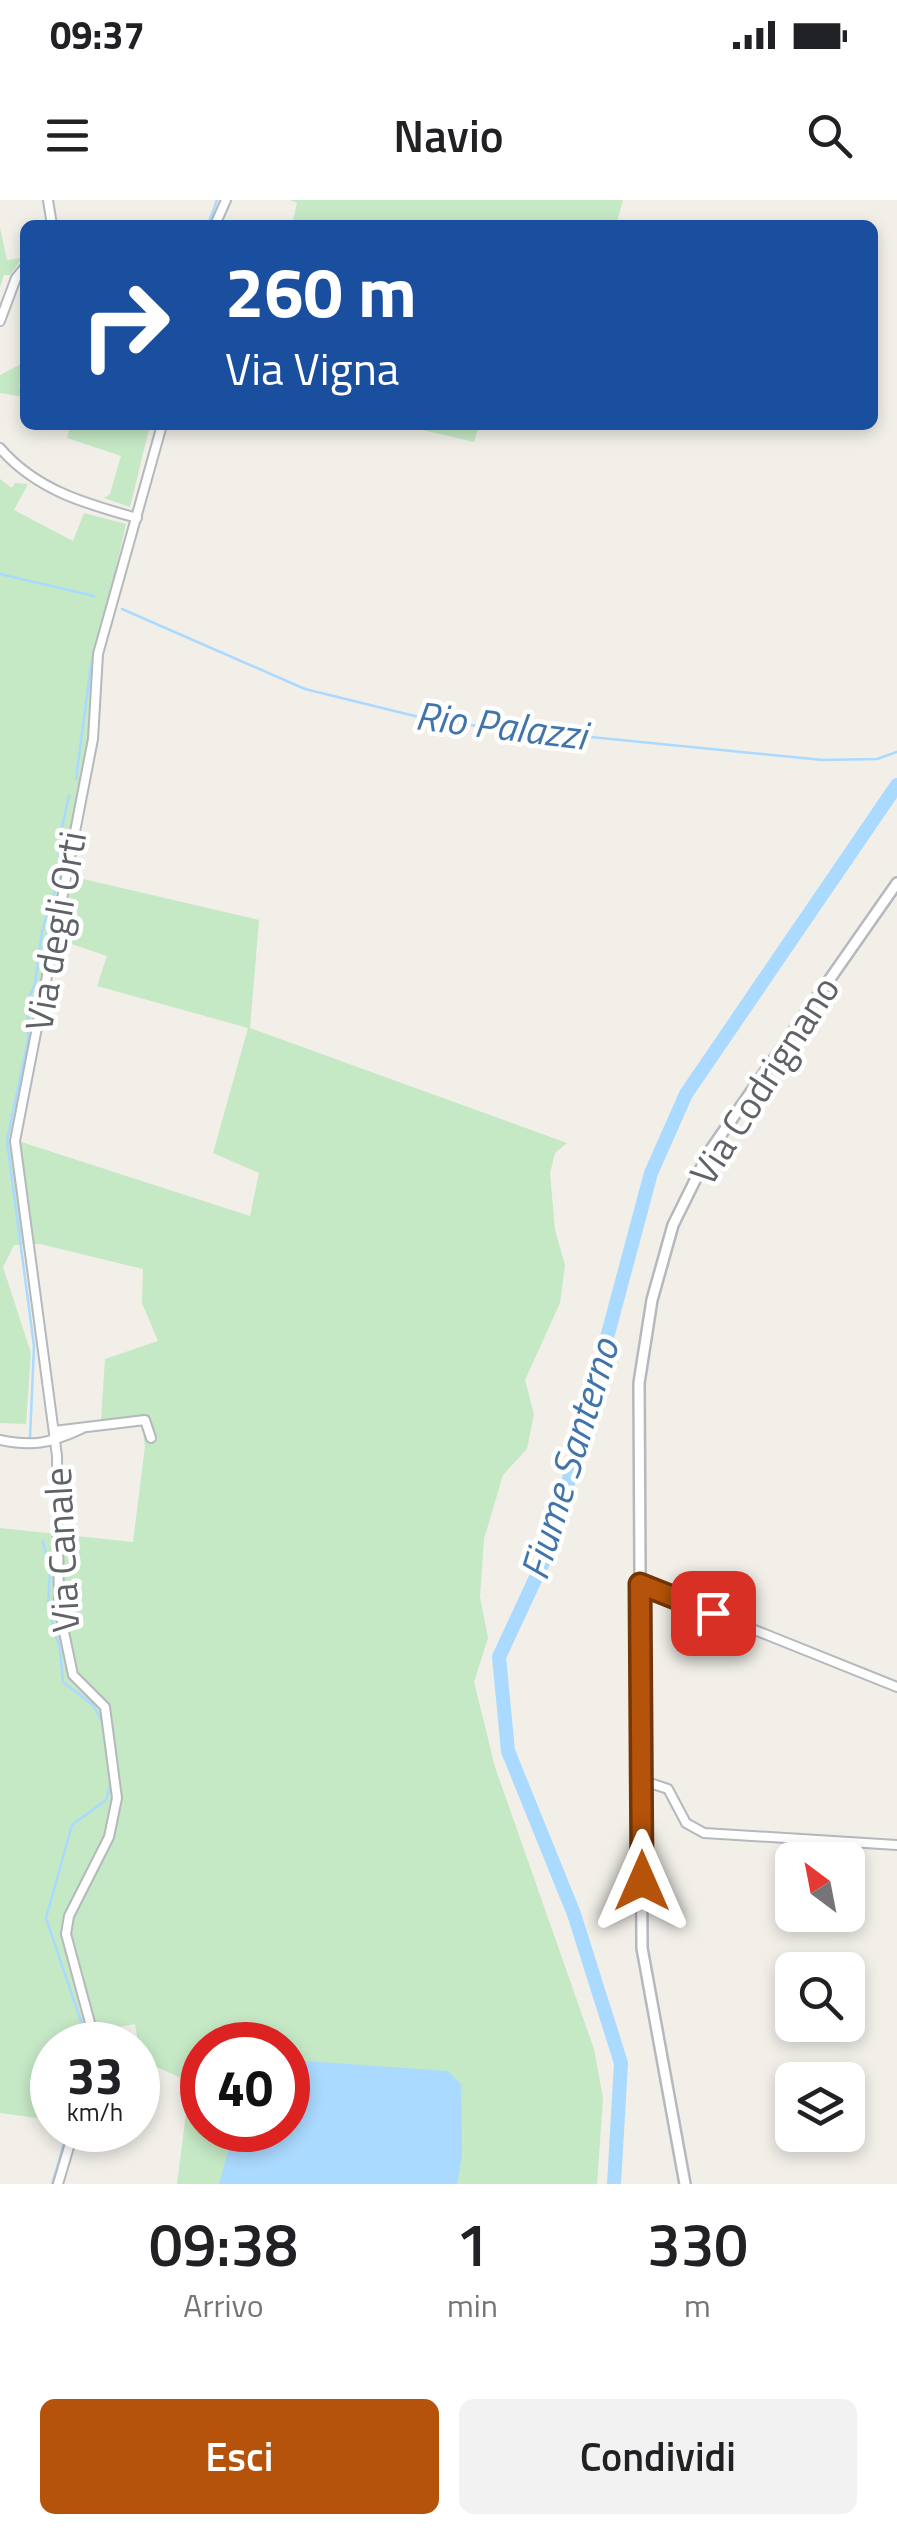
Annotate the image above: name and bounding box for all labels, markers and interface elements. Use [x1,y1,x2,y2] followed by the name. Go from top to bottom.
[50,6,145,64] text: 09:37
[393,101,504,169] text: Navio
[40,108,95,163] icon: menu
[802,108,857,163] icon: search
[225,238,417,344] text: 260 m
[60,260,190,390] icon: right
[225,334,399,402] text: Via Vigna
[412,684,595,766] water label: Rio Palazzi
[9,826,101,1036] street label: Via degli Orti
[675,964,853,1196] street label: Via Codrignano
[503,1330,635,1587] water label: Fiume Santerno
[28,1466,94,1634] street label: Via Canale
[671,1571,756,1656] pin
[686,1586,741,1641] icon: arrive
[590,1829,694,1933] position arrow
[775,1842,865,1932] north arrow
[775,1842,865,2152] map controls
[775,1952,865,2042] button: search
[180,2022,310,2152] speed limit sign: 40
[67,2037,123,2113] text: 33
[775,2062,865,2152] button: layers
[67,2093,123,2131] text: km/h
[149,2198,298,2289] text: 09:38
[456,2198,489,2289] text: 1
[647,2198,748,2289] text: 330
[183,2281,264,2329] text: Arrivo
[447,2281,498,2329] text: min
[684,2281,711,2329] text: m
[40,2399,439,2514] button: Esci
[459,2399,857,2514] button: Condividi

